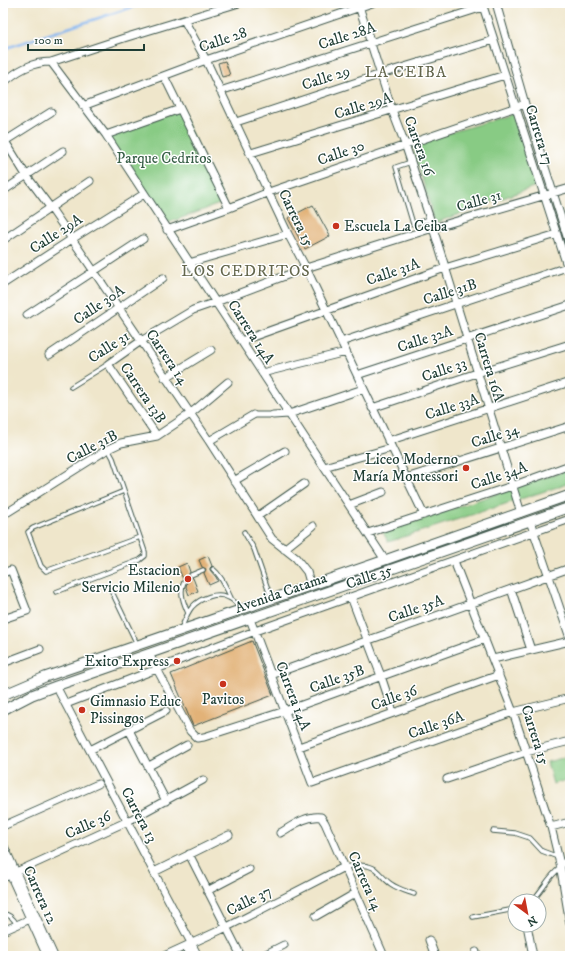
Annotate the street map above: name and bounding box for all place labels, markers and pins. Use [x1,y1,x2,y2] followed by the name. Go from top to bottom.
[344,217,448,236] place label: Escuela La Ceiba
[331,221,341,231] marker: Escuela La Ceiba
[353,450,458,486] place label: Liceo Moderno María Montessori
[461,463,471,473] marker: Liceo Moderno María Montessori
[82,561,180,597] place label: Estacion Servicio Milenio
[183,574,193,584] marker: Estacion Servicio Milenio
[85,652,169,671] place label: Exito Express
[172,656,182,666] marker: Exito Express
[218,679,228,689] marker: Pavitos
[202,690,244,709] place label: Pavitos
[90,692,182,728] place label: Gimnasio Educ Pissingos
[77,705,87,715] marker: Gimnasio Educ Pissingos

